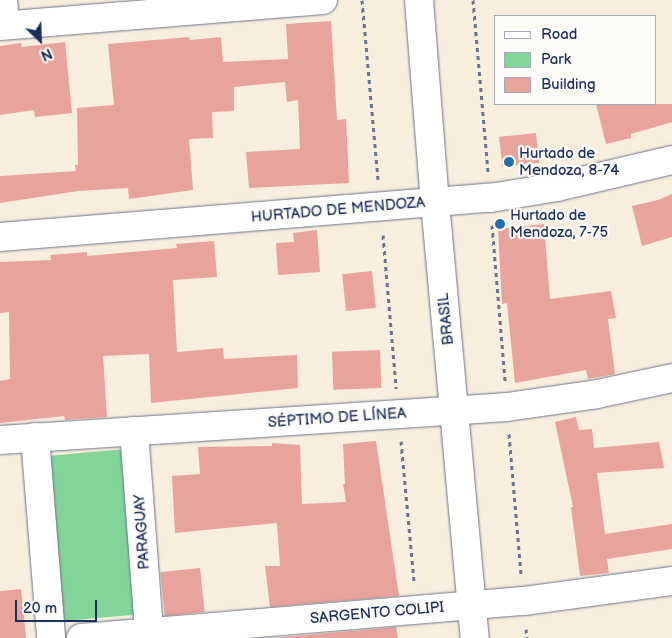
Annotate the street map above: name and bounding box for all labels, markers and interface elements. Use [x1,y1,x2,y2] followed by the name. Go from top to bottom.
[15,15,65,65] north arrow
[494,15,657,105] legend
[541,25,577,44] text: Road
[38,44,55,64] text: N
[541,50,571,69] text: Park
[541,75,596,94] text: Building
[519,144,619,179] place label: Hurtado de Mendoza, 8-74
[503,156,515,168] marker: Hurtado de Mendoza, 8-74
[250,193,426,227] street label: HURTADO DE MENDOZA
[510,206,608,241] place label: Hurtado de Mendoza, 7-75
[494,218,506,230] marker: Hurtado de Mendoza, 7-75
[434,292,458,346] street label: BRASIL
[267,404,407,432] street label: SÉPTIMO DE LÍNEA
[130,494,154,570] street label: PARAGUAY
[18,590,100,622] scale bar
[309,598,445,628] street label: SARGENTO COLIPI
[23,599,57,618] text: 20 m

